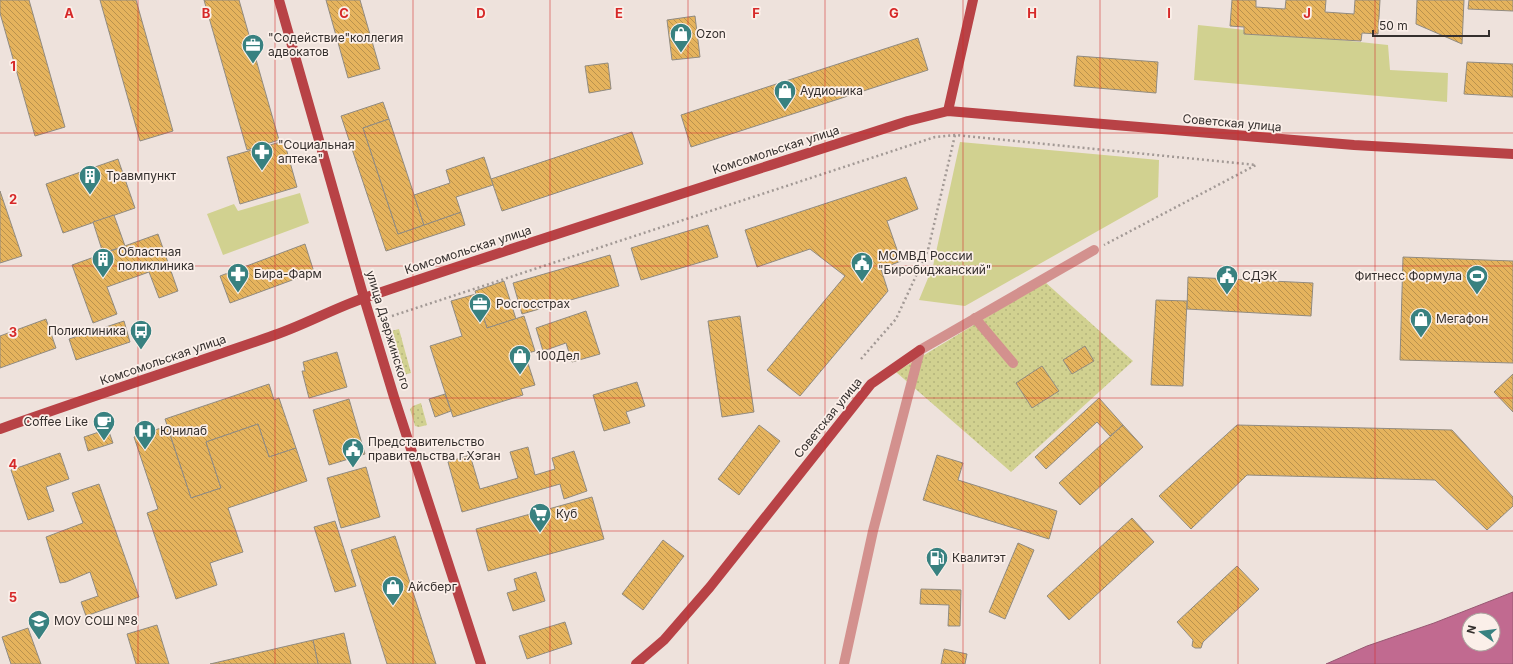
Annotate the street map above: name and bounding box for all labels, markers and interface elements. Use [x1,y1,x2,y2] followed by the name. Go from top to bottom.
[64,5,74,21] text: A
[202,5,211,21] text: B
[339,5,349,21] text: C
[476,5,486,21] text: D
[615,5,623,21] text: E
[752,5,760,21] text: F
[889,5,899,21] text: G
[1027,5,1037,21] text: H
[1167,5,1171,21] text: I
[1303,5,1311,21] text: J
[1373,12,1489,38] scale bar
[1379,18,1408,33] text: 50 m
[668,21,694,54] shop icon: Ozon
[696,26,726,41] place label: Ozon
[268,30,404,59] place label: "Содействие"коллегия адвокатов
[240,32,266,65] office icon: "Содействие"коллегия адвокатов
[10,58,16,74] text: 1
[772,78,798,111] shop icon: Аудионика
[800,83,863,98] place label: Аудионика
[1182,111,1282,134] street label: Советская улица
[711,122,841,177] street label: Комсомольская улица
[278,137,355,166] place label: "Социальная аптека"
[249,139,275,172] pharmacy icon: "Социальная аптека"
[77,163,103,196] building icon: Травмпункт
[106,168,177,183] place label: Травмпункт
[9,191,17,207] text: 2
[403,222,533,277] street label: Комсомольская улица
[118,244,194,273] place label: Областная поликлиника
[90,246,116,279] building icon: Областная поликлиника
[878,248,991,277] place label: МОМВД России "Биробиджанский"
[849,250,875,283] public building icon: МОМВД России "Биробиджанский"
[225,261,251,294] pharmacy icon: Бира-Фарм
[1214,263,1240,296] public building icon: СДЭК
[1464,263,1490,296] sports icon: Фитнесс Формула
[254,266,322,281] place label: Бира-Фарм
[363,268,414,391] street label: улица Дзержинского
[1242,268,1277,283] place label: СДЭК
[1354,268,1462,283] place label: Фитнесс Формула
[467,291,493,324] office icon: Росгосстрах
[496,296,571,311] place label: Росгосстрах
[1408,306,1434,339] shop icon: Мегафон
[1436,311,1488,326] place label: Мегафон
[128,318,154,351] bus stop icon: Поликлиника
[48,323,126,338] place label: Поликлиника
[9,324,17,340] text: 3
[98,331,228,388] street label: Комсомольская улица
[507,343,533,376] shop icon: 100Дел
[536,348,580,363] place label: 100Дел
[791,374,865,461] street label: Советская улица
[91,409,117,442] cafe icon: Coffee Like
[24,414,88,429] place label: Coffee Like
[132,418,158,451] hospital icon: Юнилаб
[160,423,207,438] place label: Юнилаб
[368,434,501,463] place label: Представительство правительства г.Хэган
[340,436,366,469] public building icon: Представительство правительства г.Хэган
[9,456,18,472] text: 4
[527,501,553,534] supermarket icon: Куб
[556,506,577,521] place label: Куб
[924,545,950,578] fuel station icon: Квалитэт
[952,550,1006,565] place label: Квалитэт
[380,574,406,607] shop icon: Айсберг
[408,579,457,594] place label: Айсберг
[9,589,17,605] text: 5
[26,608,52,641] school or university icon: МОУ СОШ №8
[1461,612,1501,652] north arrow
[54,613,138,628] place label: МОУ СОШ №8
[1463,624,1479,635] text: N

